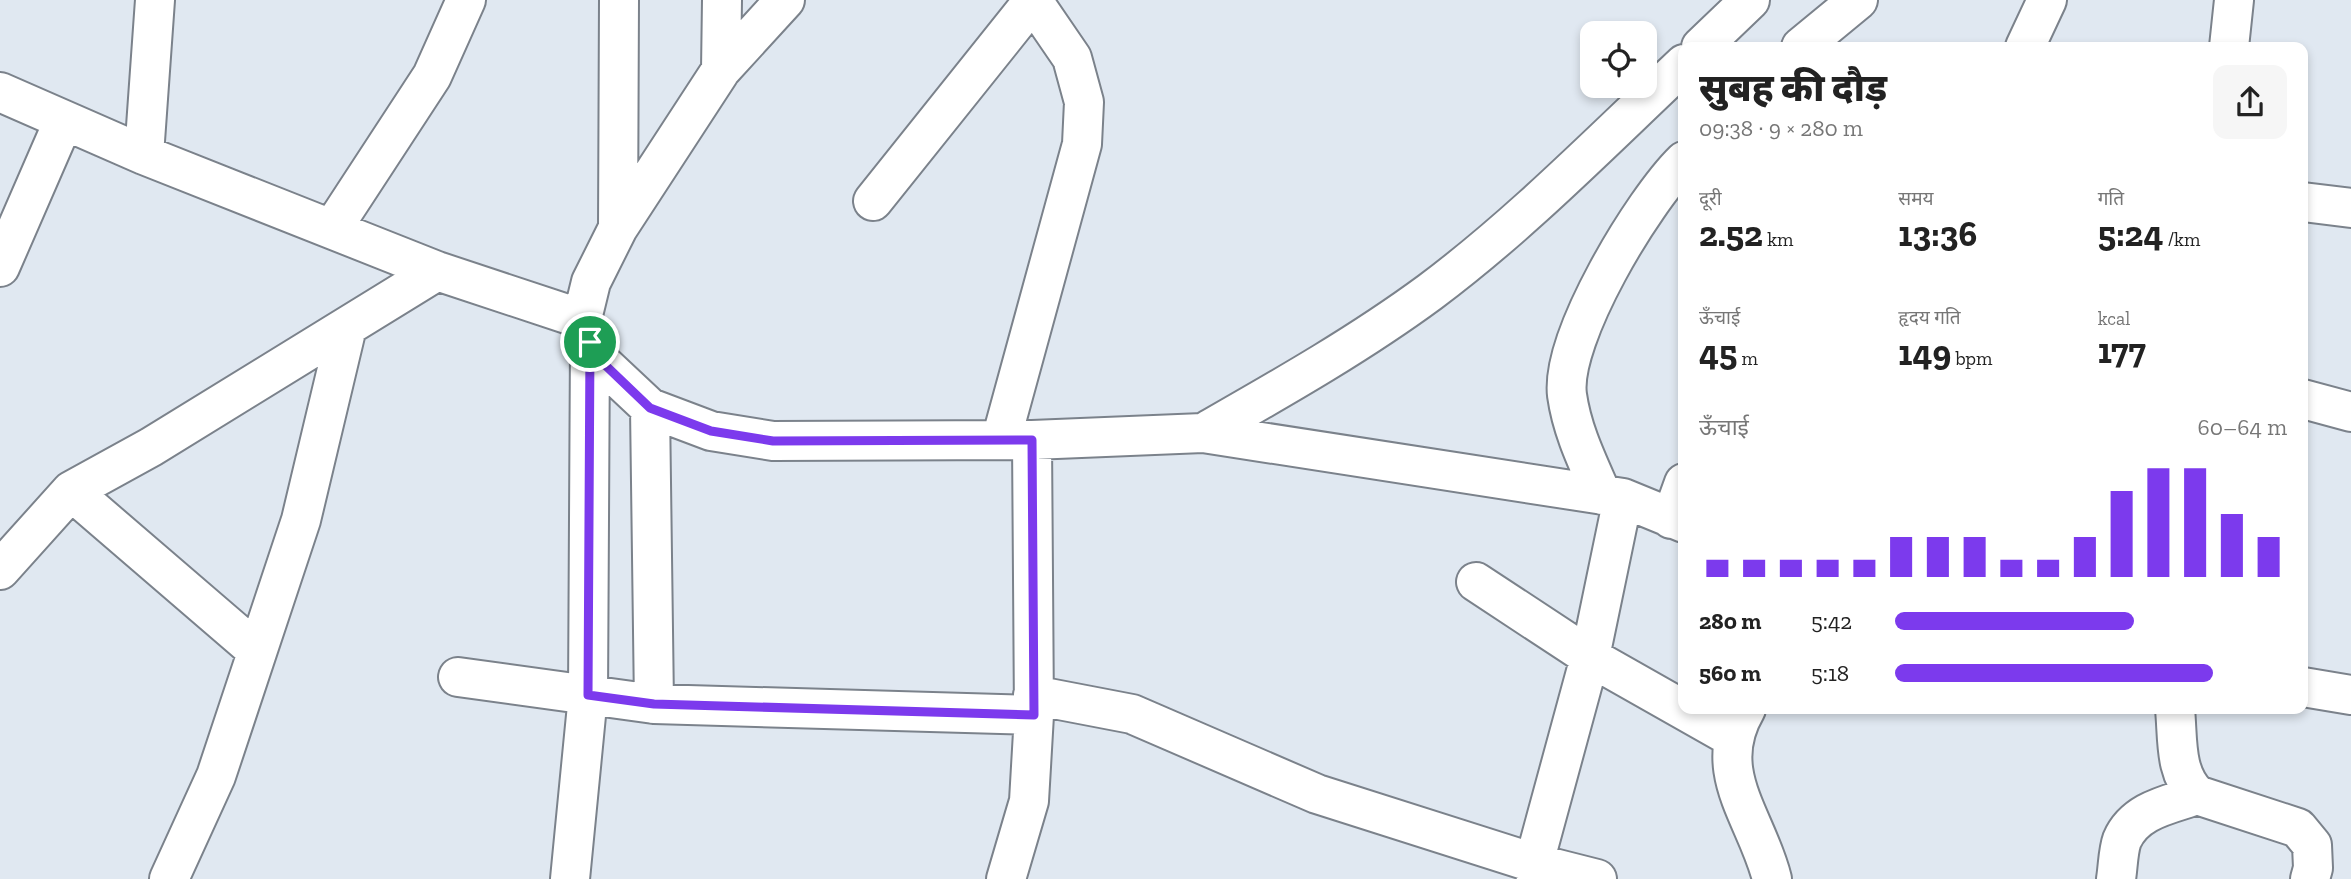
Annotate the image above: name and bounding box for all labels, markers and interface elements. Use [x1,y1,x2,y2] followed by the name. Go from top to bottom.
[1580,21,1657,98] map controls
[1580,21,1657,98] button: locate
[1699,65,1887,111] text: सुबह की दौड़
[2213,65,2287,139] button: share
[1699,114,1863,142] text: 09:38 · 9 × 280 m
[1699,187,1722,210] text: दूरी
[1898,187,1934,210] text: समय
[2098,187,2124,210] text: गति
[1699,213,1763,255] text: 2.52
[1898,213,1977,255] text: 13:36
[2098,213,2163,255] text: 5:24
[1763,228,1793,251] text: km
[2163,228,2200,251] text: /km
[1699,306,1740,329] text: ऊँचाई
[1898,306,1961,329] text: हृदय गति
[2098,307,2130,330] text: kcal
[560,312,620,372] pin
[571,323,609,361] icon: arrive
[2098,330,2146,372] text: 177
[1699,332,1737,374] text: 45
[1898,332,1951,374] text: 149
[1737,347,1758,370] text: m
[1951,347,1992,370] text: bpm
[1699,413,1749,441] text: ऊँचाई
[2198,413,2287,441] text: 60–64 m
[1699,607,1761,635] text: 280 m
[1811,607,1852,635] text: 5:42
[1699,659,1761,687] text: 560 m
[1811,659,1849,687] text: 5:18

